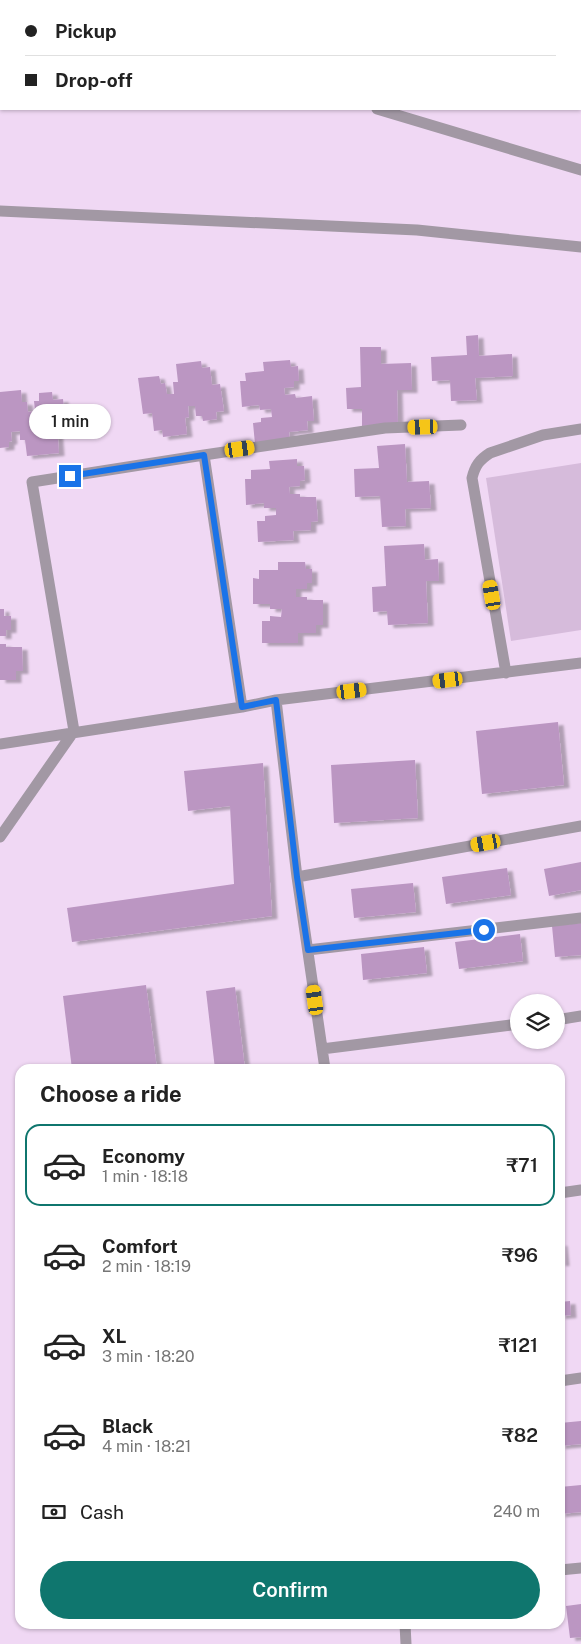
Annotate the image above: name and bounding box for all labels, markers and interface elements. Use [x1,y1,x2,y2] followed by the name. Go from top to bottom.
[55,20,117,42] text: Pickup
[55,69,132,91] text: Drop-off
[29,404,111,438] callout: 1 min
[51,412,89,431] text: 1 min
[407,419,438,435] car
[224,439,255,459] car
[59,465,81,487] route end
[482,579,501,611] car
[432,671,463,689] car
[336,682,367,700] car
[469,833,502,853] car
[473,919,495,941] route start
[305,984,324,1016] car
[510,994,565,1049] map controls
[510,994,565,1049] button: layers
[40,1081,182,1107] text: Choose a ride
[42,1143,87,1188] icon: car
[102,1145,185,1167] text: Economy
[506,1154,538,1176] text: ₹71
[102,1167,188,1186] text: 1 min · 18:18
[42,1233,87,1278] icon: car
[102,1235,178,1257] text: Comfort
[502,1244,538,1266] text: ₹96
[102,1257,191,1276] text: 2 min · 18:19
[42,1323,87,1368] icon: car
[102,1325,127,1347] text: XL
[499,1334,538,1356] text: ₹121
[102,1347,195,1366] text: 3 min · 18:20
[42,1413,87,1458] icon: car
[102,1415,153,1437] text: Black
[502,1424,538,1446] text: ₹82
[102,1437,191,1456] text: 4 min · 18:21
[40,1498,68,1526] icon: cash
[80,1501,124,1523] text: Cash
[493,1502,540,1521] text: 240 m
[40,1561,540,1619] button: Confirm

